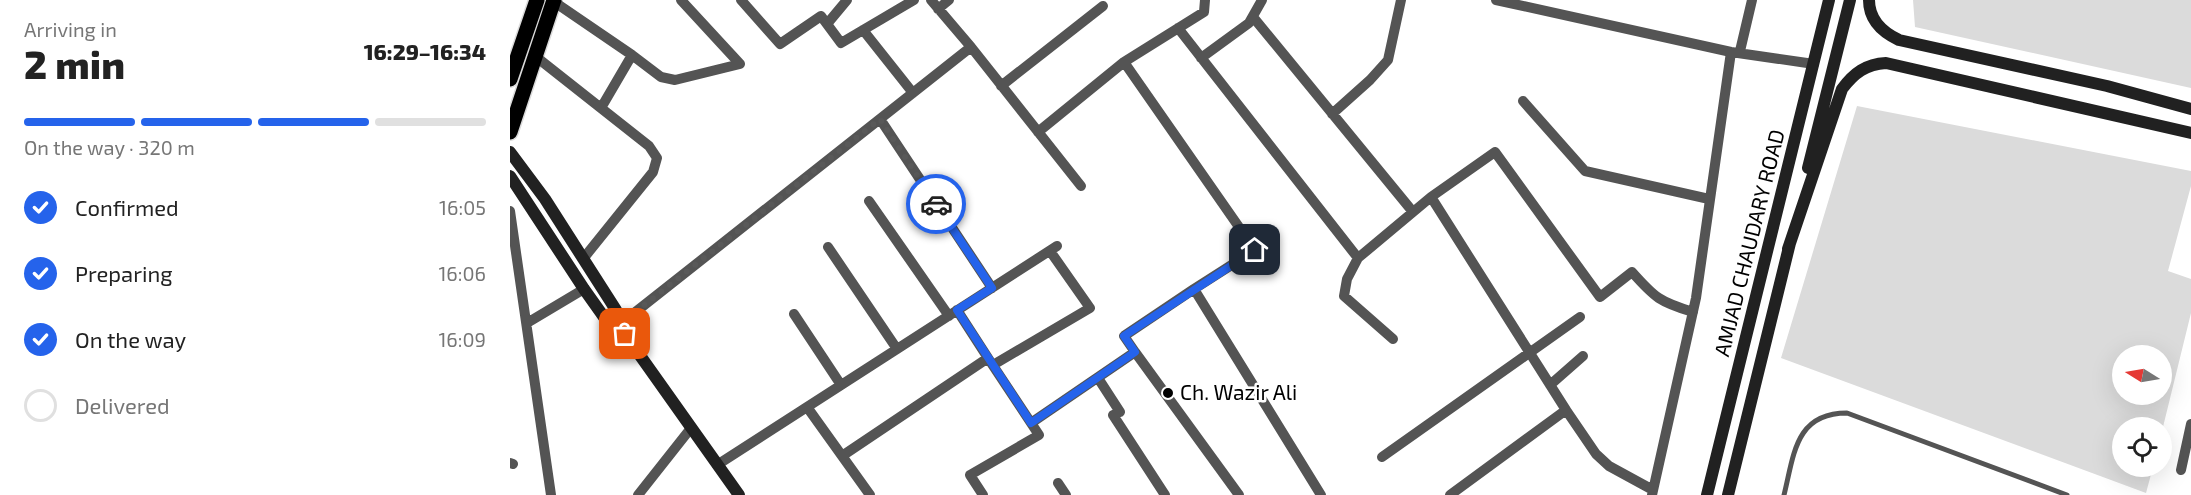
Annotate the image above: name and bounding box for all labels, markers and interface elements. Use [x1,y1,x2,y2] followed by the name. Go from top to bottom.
[24,17,117,41] text: Arriving in
[364,38,486,64] text: 16:29–16:34
[24,40,125,87] text: 2 min
[1708,127,1789,359] street label: AMJAD CHAUDARY ROAD
[24,135,195,159] text: On the way · 320 m
[906,174,966,234] courier
[920,188,953,221] icon: car
[24,191,57,224] icon: check
[75,194,179,220] text: Confirmed
[439,195,486,219] text: 16:05
[1229,224,1280,275] pin
[1238,233,1271,266] icon: home
[24,257,57,290] icon: check
[75,260,173,286] text: Preparing
[438,261,486,285] text: 16:06
[599,308,650,359] pin
[608,317,641,350] icon: bag
[24,323,57,356] icon: check
[75,326,186,352] text: On the way
[438,327,486,351] text: 16:09
[2112,345,2172,405] north arrow
[2112,345,2172,477] map controls
[1180,379,1297,404] place label: Ch. Wazir Ali
[1161,386,1175,400] marker: Ch. Wazir Ali
[75,392,170,418] text: Delivered
[2112,417,2172,477] button: locate

